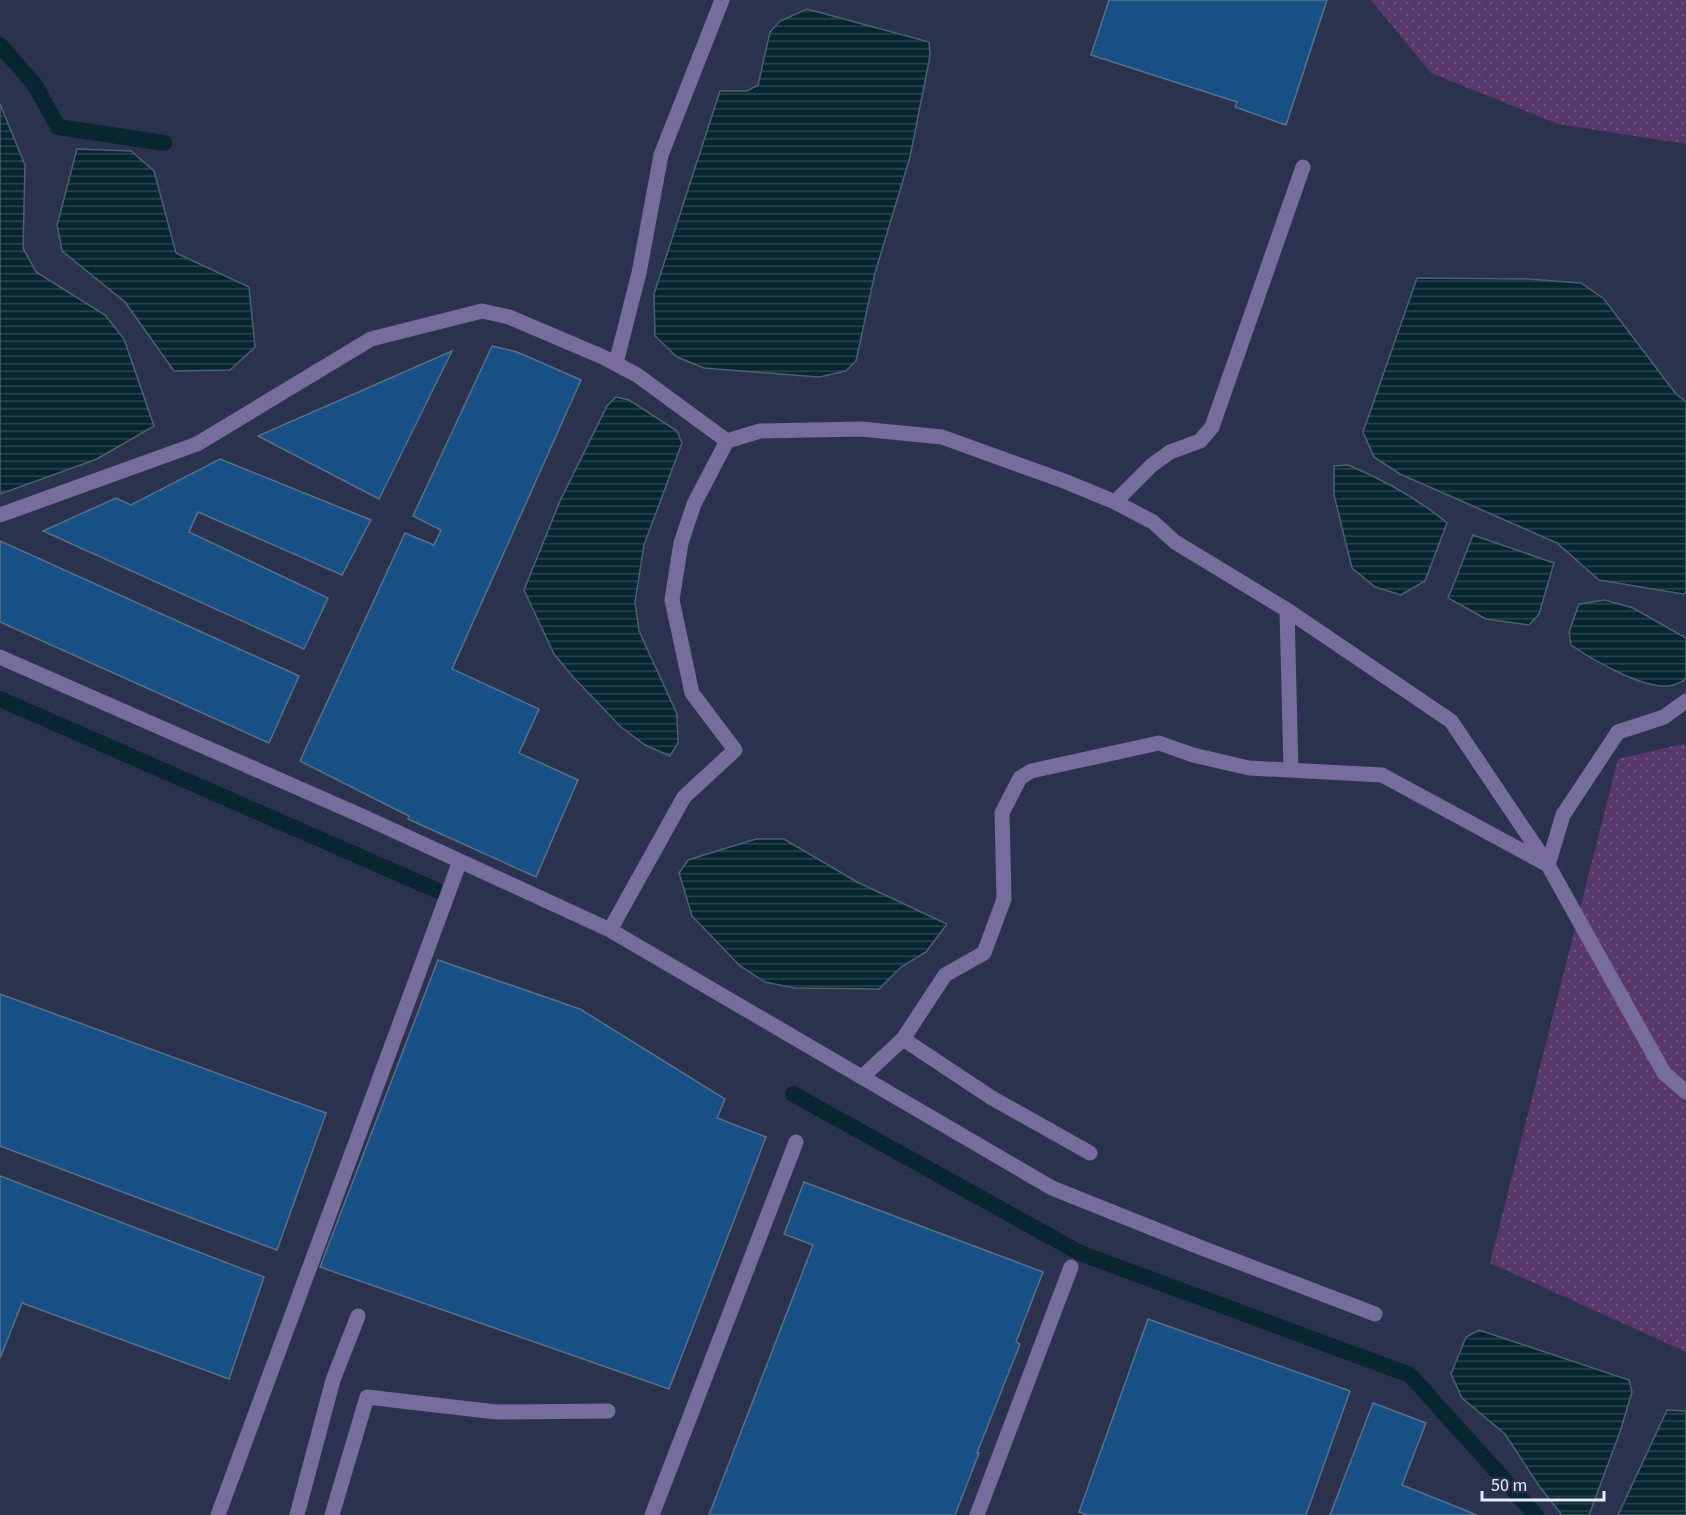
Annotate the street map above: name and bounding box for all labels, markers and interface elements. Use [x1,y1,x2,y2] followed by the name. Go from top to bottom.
[1482,1464,1604,1502] scale bar
[1491,1473,1527,1498] text: 50 m

